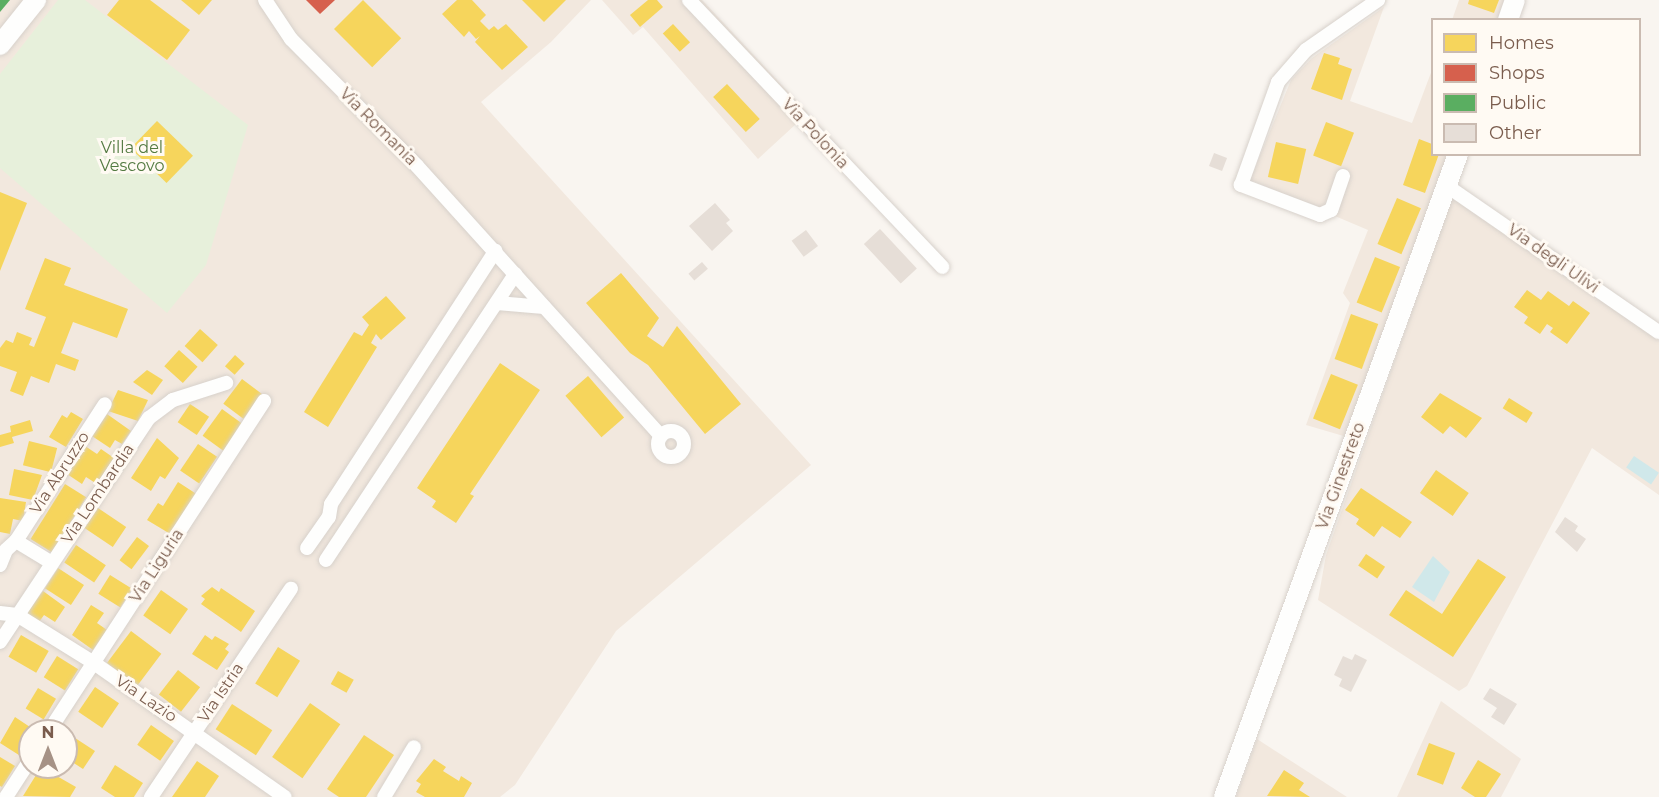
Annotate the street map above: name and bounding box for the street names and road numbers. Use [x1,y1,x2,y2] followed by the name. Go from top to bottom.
[335,84,421,170] street label: Via Romania
[778,95,852,173] street label: Via Polonia
[1504,220,1602,298] street label: Via degli Ulivi
[1313,420,1369,532] street label: Via Ginestreto
[26,428,94,518] street label: Via Abruzzo
[58,440,138,548] street label: Via Lombardia
[126,525,188,607] street label: Via Liguria
[194,659,248,727] street label: Via Istria
[112,671,180,727] street label: Via Lazio

